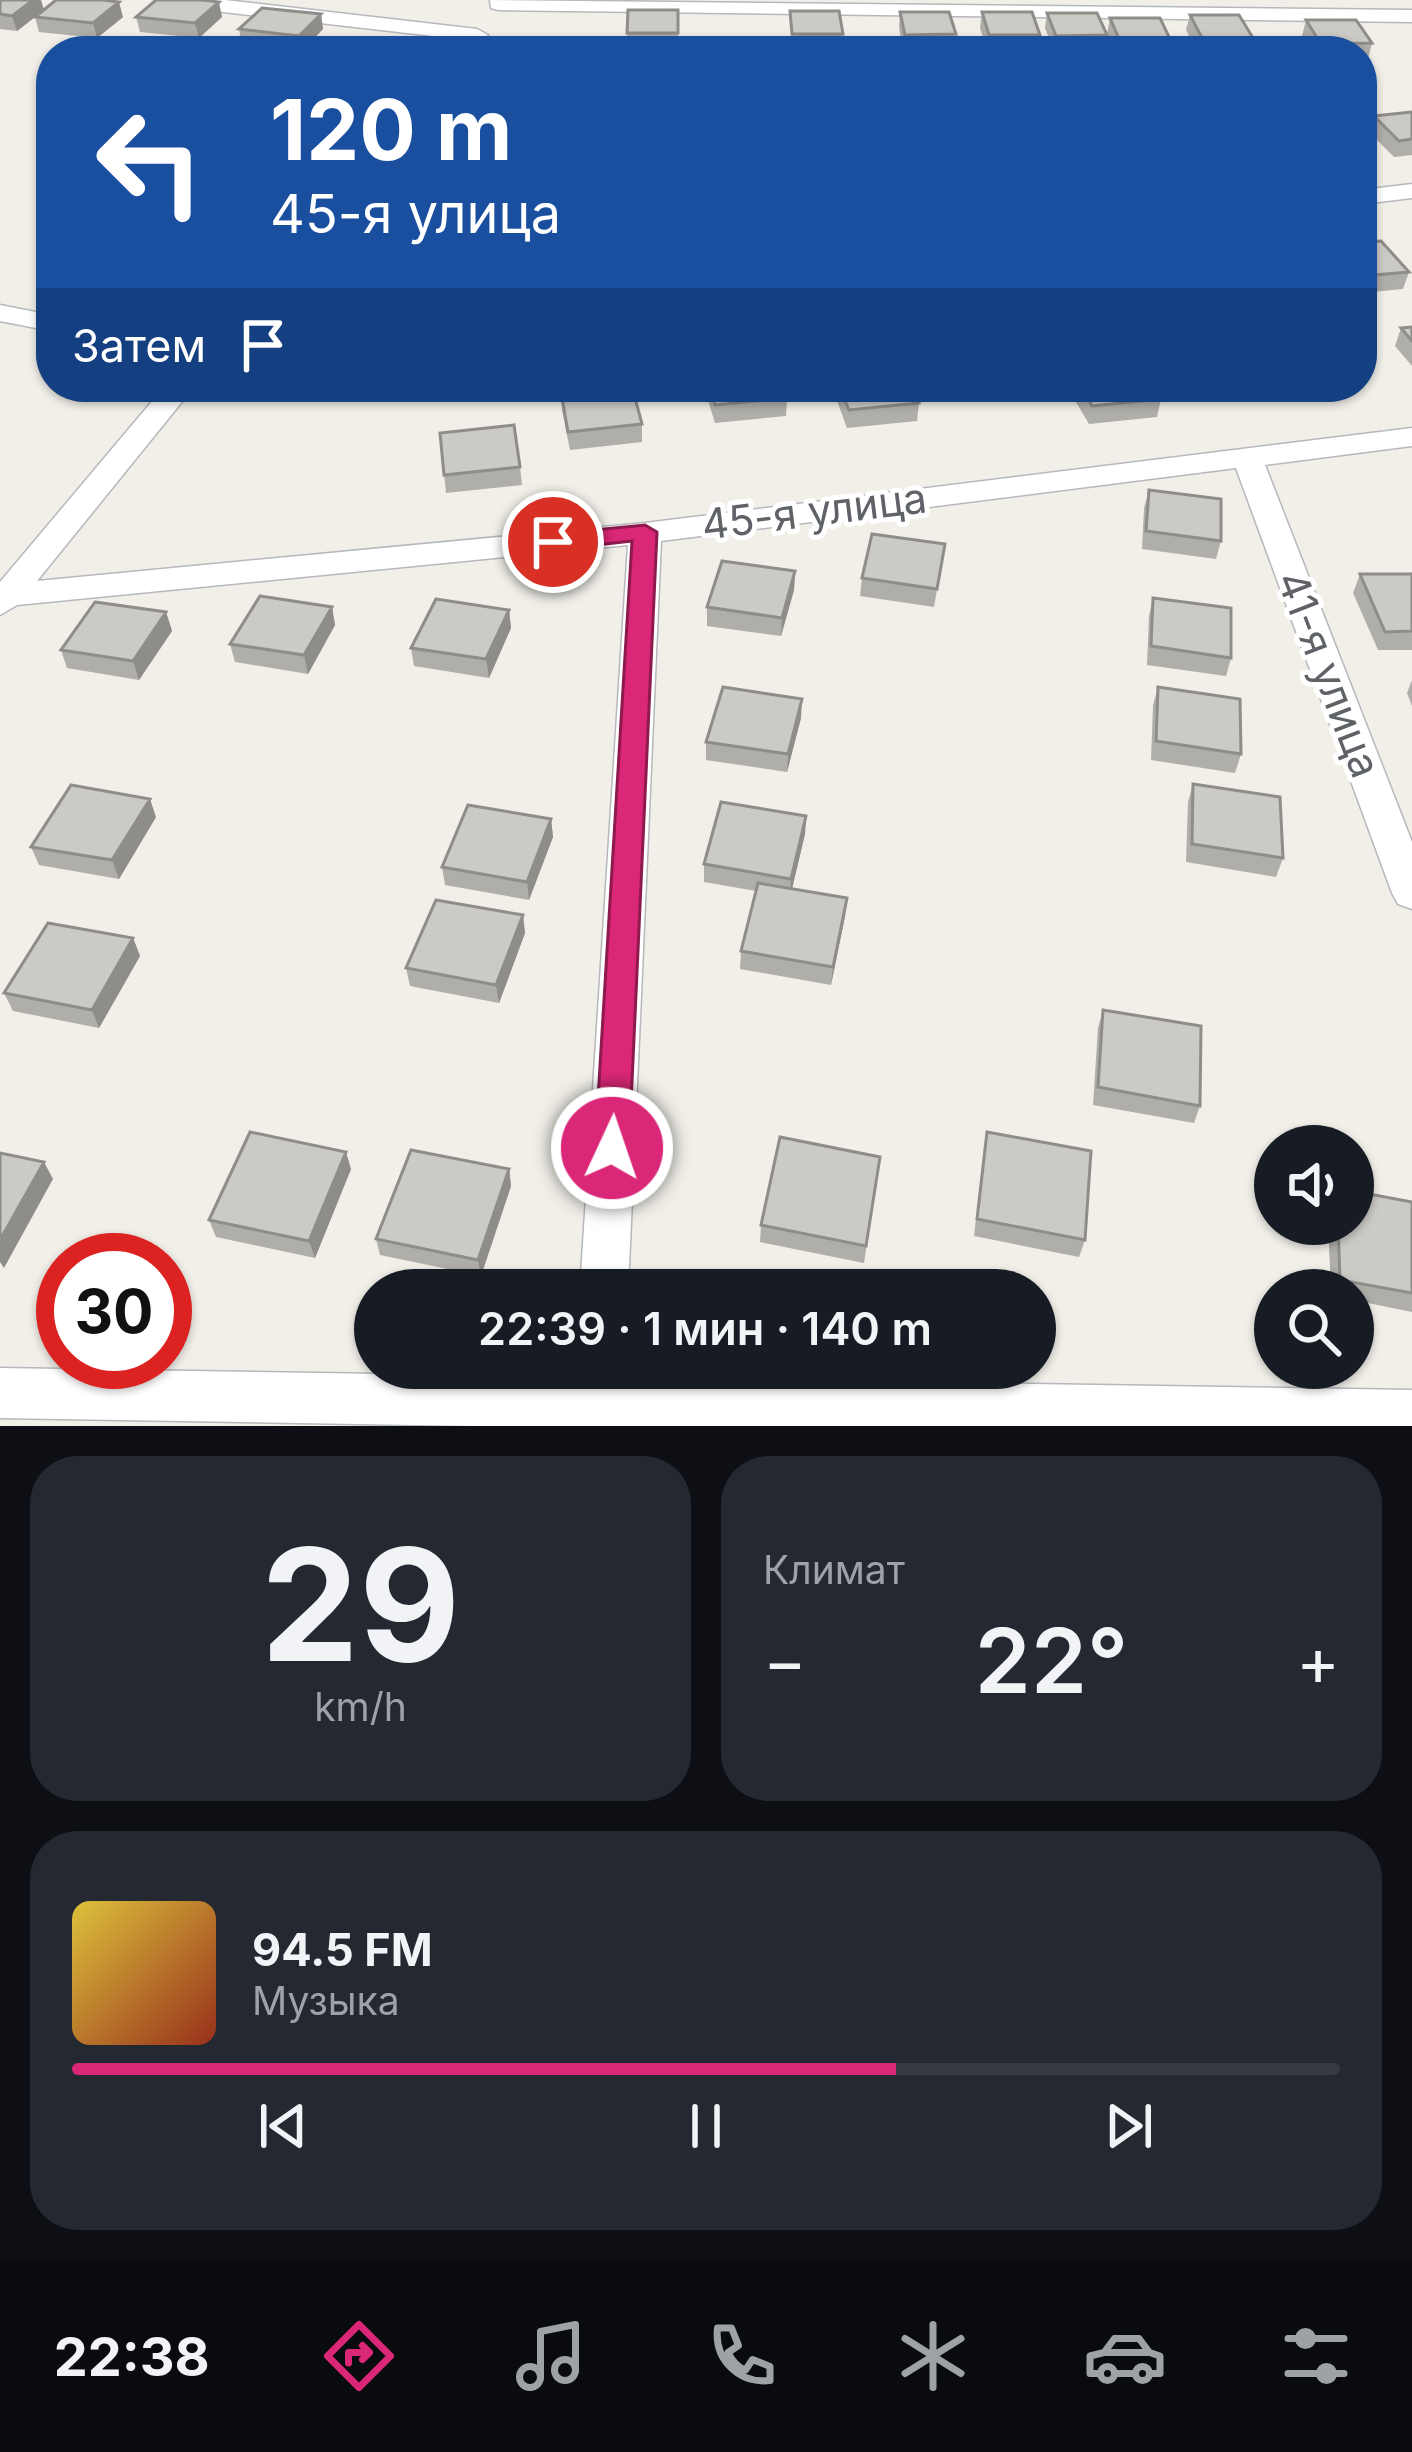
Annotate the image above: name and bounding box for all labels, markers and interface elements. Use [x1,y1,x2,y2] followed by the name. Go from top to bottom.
[270,79,512,180] text: 120 m
[72,84,228,240] icon: left
[270,181,561,246] text: 45-я улица
[230,312,296,378] icon: arrive
[72,318,206,373] text: Затем
[698,471,929,550] street label: 45-я улица
[502,491,604,593] pin
[520,509,586,575] icon: arrive
[1267,563,1392,784] street label: 41-я улица
[549,1085,675,1211] position arrow
[1254,1125,1374,1389] map controls
[1254,1125,1374,1245] button: sound
[36,1233,192,1389] speed limit sign: 30
[1254,1269,1374,1389] button: search
[478,1301,932,1356] text: 22:39 · 1 мин · 140 m
[261,1510,460,1699] text: 29
[763,1546,905,1593] text: Климат
[975,1606,1128,1715] text: 22°
[763,1621,807,1701] text: −
[1296,1621,1340,1701] text: +
[314,1683,407,1730] text: km/h
[252,1922,433,1977] text: 94.5 FM
[252,1977,400,2024] text: Музыка
[250,2093,316,2159] icon: previous
[673,2093,739,2159] icon: pause
[1096,2093,1162,2159] icon: next
[317,2314,401,2398] icon: directions
[509,2314,593,2398] icon: music
[700,2314,784,2398] icon: phone
[891,2314,975,2398] icon: climate
[1083,2314,1167,2398] icon: car
[1274,2314,1358,2398] icon: filters
[54,2324,210,2389] text: 22:38

